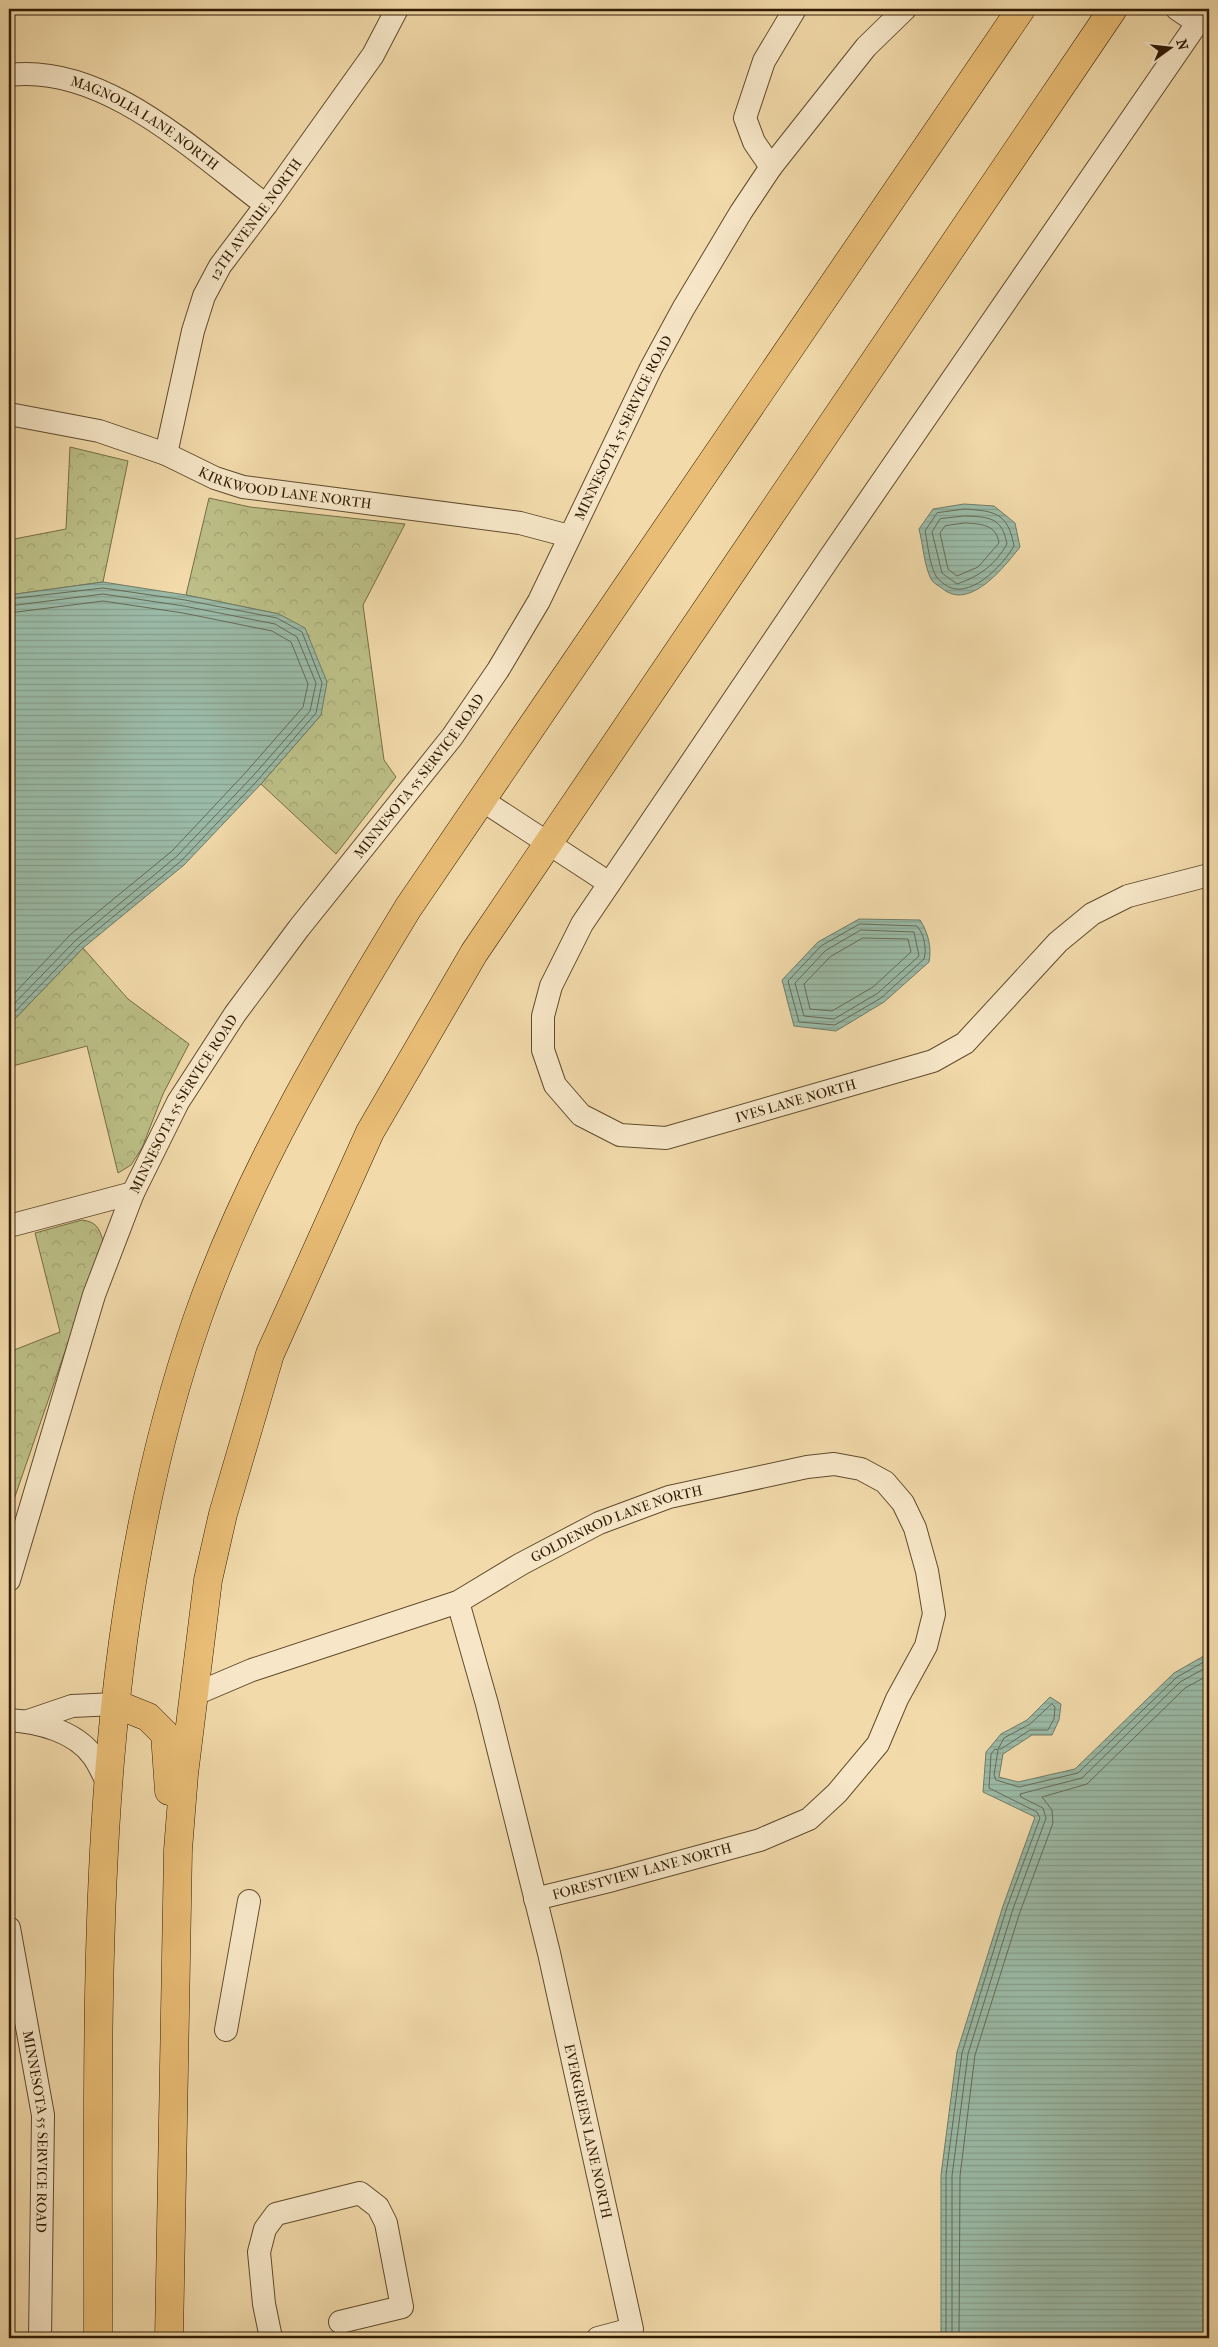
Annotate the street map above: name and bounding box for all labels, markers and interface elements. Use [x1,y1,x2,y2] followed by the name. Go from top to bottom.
[1146,22,1196,72] north arrow
[1172,37,1192,52] text: N
[68,73,222,174] street label: MAGNOLIA LANE NORTH
[206,155,305,283] street label: 12TH AVENUE NORTH
[571,332,676,523] street label: MINNESOTA 55 SERVICE ROAD
[196,463,373,513] street label: KIRKWOOD LANE NORTH
[350,690,488,862] street label: MINNESOTA 55 SERVICE ROAD
[126,1011,242,1196] street label: MINNESOTA 55 SERVICE ROAD
[733,1076,858,1127] street label: IVES LANE NORTH
[528,1482,704,1566] street label: GOLDENROD LANE NORTH
[550,1839,734,1904] street label: FORESTVIEW LANE NORTH
[19,2029,51,2233] street label: MINNESOTA 55 SERVICE ROAD
[560,2042,615,2220] street label: EVERGREEN LANE NORTH

